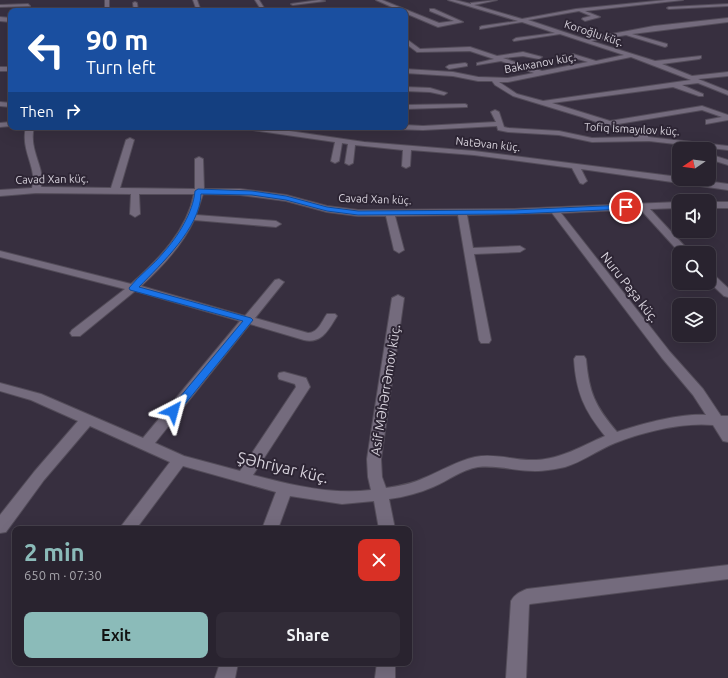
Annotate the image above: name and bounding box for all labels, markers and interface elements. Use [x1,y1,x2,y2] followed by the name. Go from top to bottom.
[563,18,625,48] street label: Koroğlu küç.
[20,24,72,76] icon: left
[86,24,148,55] text: 90 m
[503,51,577,75] street label: Bakıxanov küç.
[86,57,156,77] text: Turn left
[62,100,84,122] icon: right
[20,103,54,120] text: Then
[584,121,680,137] street label: Tofiq İsmayılov küç.
[455,135,521,153] street label: Natəvan küç.
[672,142,716,186] north arrow
[672,142,716,342] map controls
[15,172,89,186] street label: Cavad Xan küç.
[609,190,643,224] pin
[338,192,412,206] street label: Cavad Xan küç.
[672,194,716,238] button: sound
[615,196,637,218] icon: arrive
[672,246,716,290] button: search
[598,249,662,325] street label: Nuru Paşa küç.
[672,298,716,342] button: layers
[368,323,402,457] street label: Asif Məhərrəmov küç.
[152,390,194,432] position arrow
[236,448,330,486] street label: Şəhriyar küç.
[24,539,85,566] text: 2 min
[358,539,400,581] button: close
[24,568,102,582] text: 650 m · 07:30
[24,612,208,658] button: Exit
[216,612,400,658] button: Share

